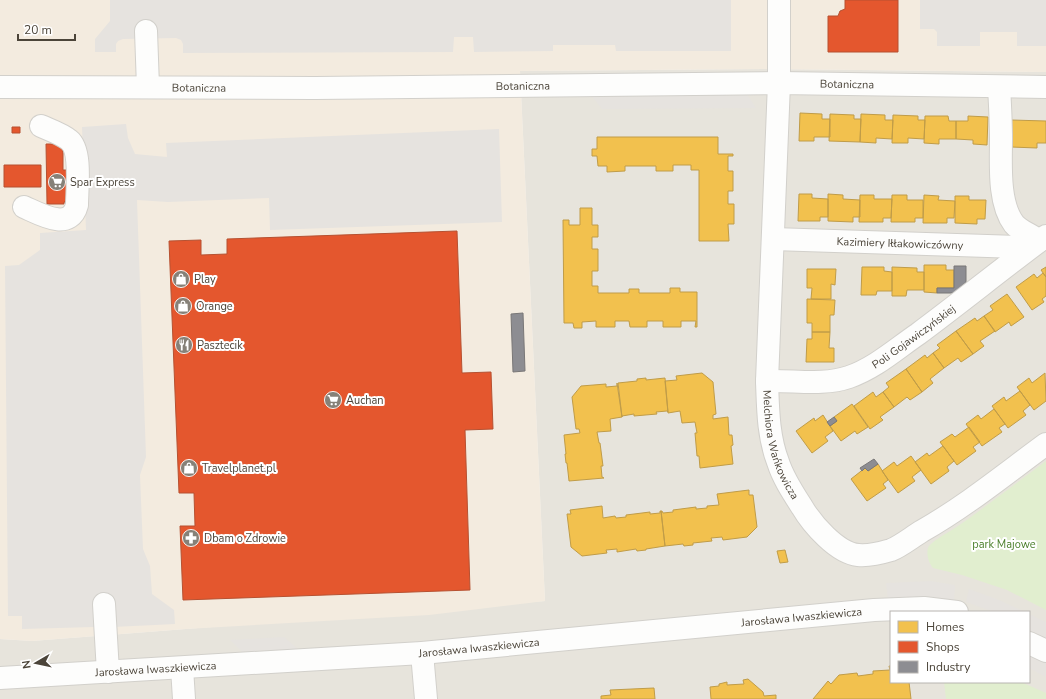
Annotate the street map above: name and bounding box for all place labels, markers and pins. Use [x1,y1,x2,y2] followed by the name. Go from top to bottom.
[47,172,67,192] supermarket icon: Spar Express
[70,175,135,190] place label: Spar Express
[171,269,191,289] shop icon: Play
[194,272,216,287] place label: Play
[173,296,193,316] shop icon: Orange
[196,299,233,314] place label: Orange
[174,335,194,355] restaurant icon: Pasztecik
[197,338,243,353] place label: Pasztecik
[323,390,343,410] supermarket icon: Auchan
[346,393,384,408] place label: Auchan
[179,458,199,478] shop icon: Travelplanet.pl
[202,461,277,476] place label: Travelplanet.pl
[181,528,201,548] pharmacy icon: Dbam o Zdrowie
[204,531,286,546] place label: Dbam o Zdrowie

